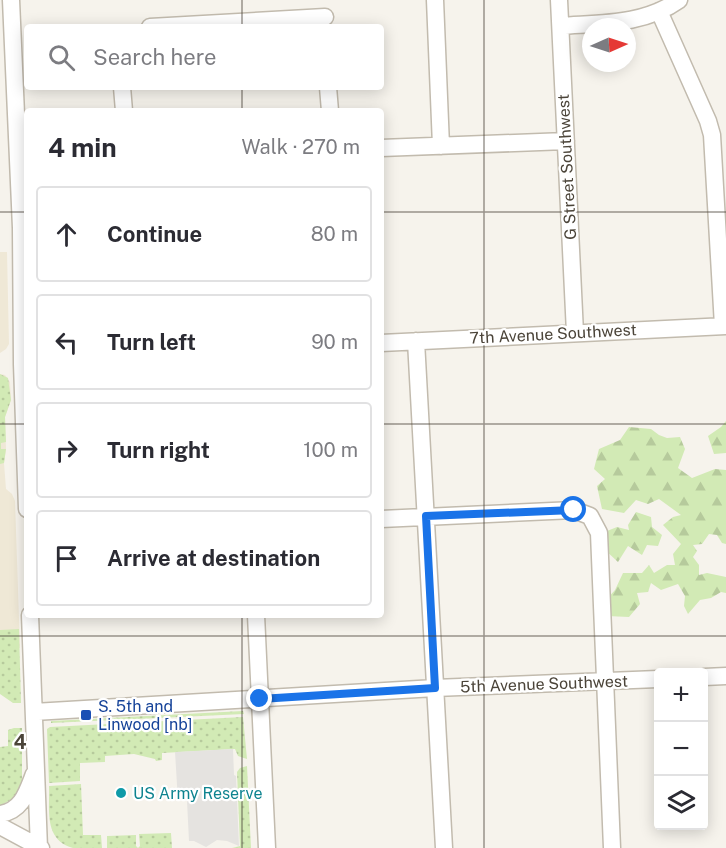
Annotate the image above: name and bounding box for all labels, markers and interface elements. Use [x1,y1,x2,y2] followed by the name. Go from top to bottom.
[582,18,636,72] north arrow
[24,24,384,90] search box
[45,41,78,74] icon: search
[93,44,217,70] text: Search here
[554,94,580,240] street label: G Street Southwest
[48,132,117,163] text: 4 min
[241,135,360,159] text: Walk · 270 m
[50,218,83,251] icon: ahead
[107,221,202,247] text: Continue
[311,222,358,246] text: 80 m
[469,320,637,348] street label: 7th Avenue Southwest
[50,326,83,359] icon: left
[107,329,196,355] text: Turn left
[311,330,358,354] text: 90 m
[50,434,83,467] icon: right
[107,437,210,463] text: Turn right
[303,438,358,462] text: 100 m
[560,496,586,522] route start
[50,542,83,575] icon: arrive
[107,545,320,571] text: Arrive at destination
[654,668,708,830] map controls
[654,668,708,722] button: +
[460,672,628,696] street label: 5th Avenue Southwest
[246,685,272,711] route end
[98,697,192,734] place label: S. 5th and Linwood [nb]
[79,708,93,722] marker: S. 5th and Linwood [nb]
[654,722,708,776] button: −
[13,730,27,754] text: 4
[654,776,708,830] button: layers
[133,784,263,803] place label: US Army Reserve
[114,786,128,800] marker: US Army Reserve

